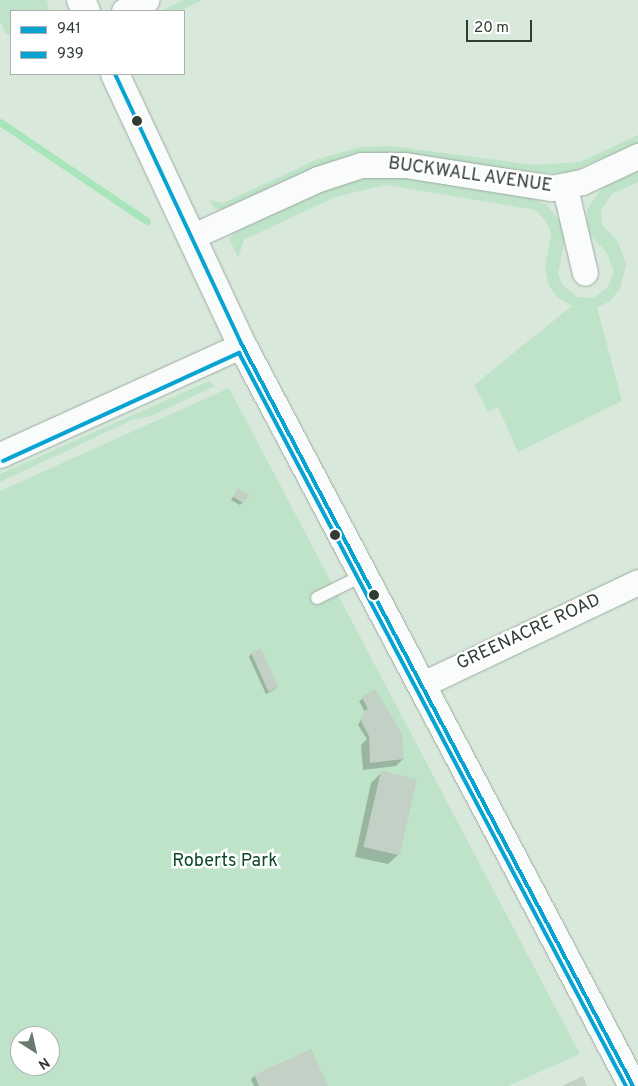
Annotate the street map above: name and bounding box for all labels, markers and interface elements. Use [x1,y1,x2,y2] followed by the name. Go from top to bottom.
[10,10,185,75] legend
[468,10,534,42] scale bar
[474,19,509,38] text: 20 m
[57,20,81,39] text: 941
[57,45,84,64] text: 939
[132,116,142,126] unlabelled marker
[386,154,554,198] street label: BUCKWALL AVENUE
[330,530,340,540] unlabelled marker
[369,590,379,600] unlabelled marker
[454,590,604,676] street label: GREENACRE ROAD
[172,851,278,873] park label: Roberts Park
[10,1026,60,1076] north arrow
[34,1053,52,1073] text: N

